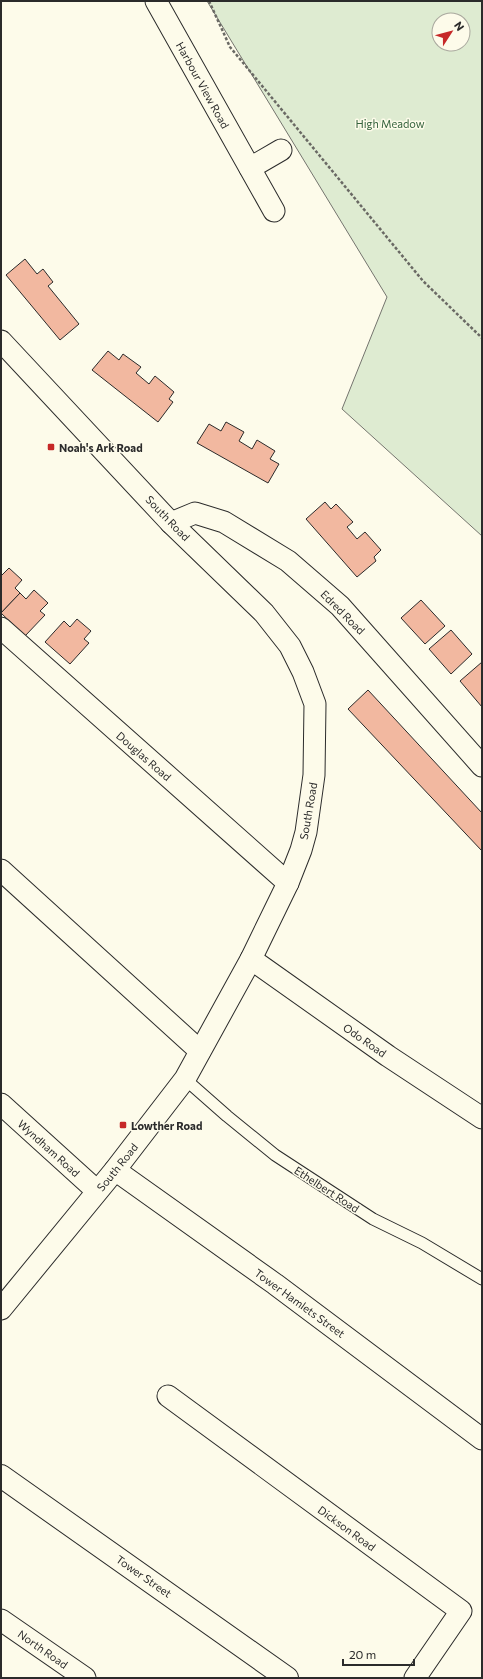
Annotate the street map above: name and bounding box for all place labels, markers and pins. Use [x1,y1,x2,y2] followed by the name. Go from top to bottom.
[59,441,143,454] place label: Noah's Ark Road
[46,442,56,452] marker: Noah's Ark Road
[131,1119,202,1132] place label: Lowther Road
[118,1120,128,1130] marker: Lowther Road

